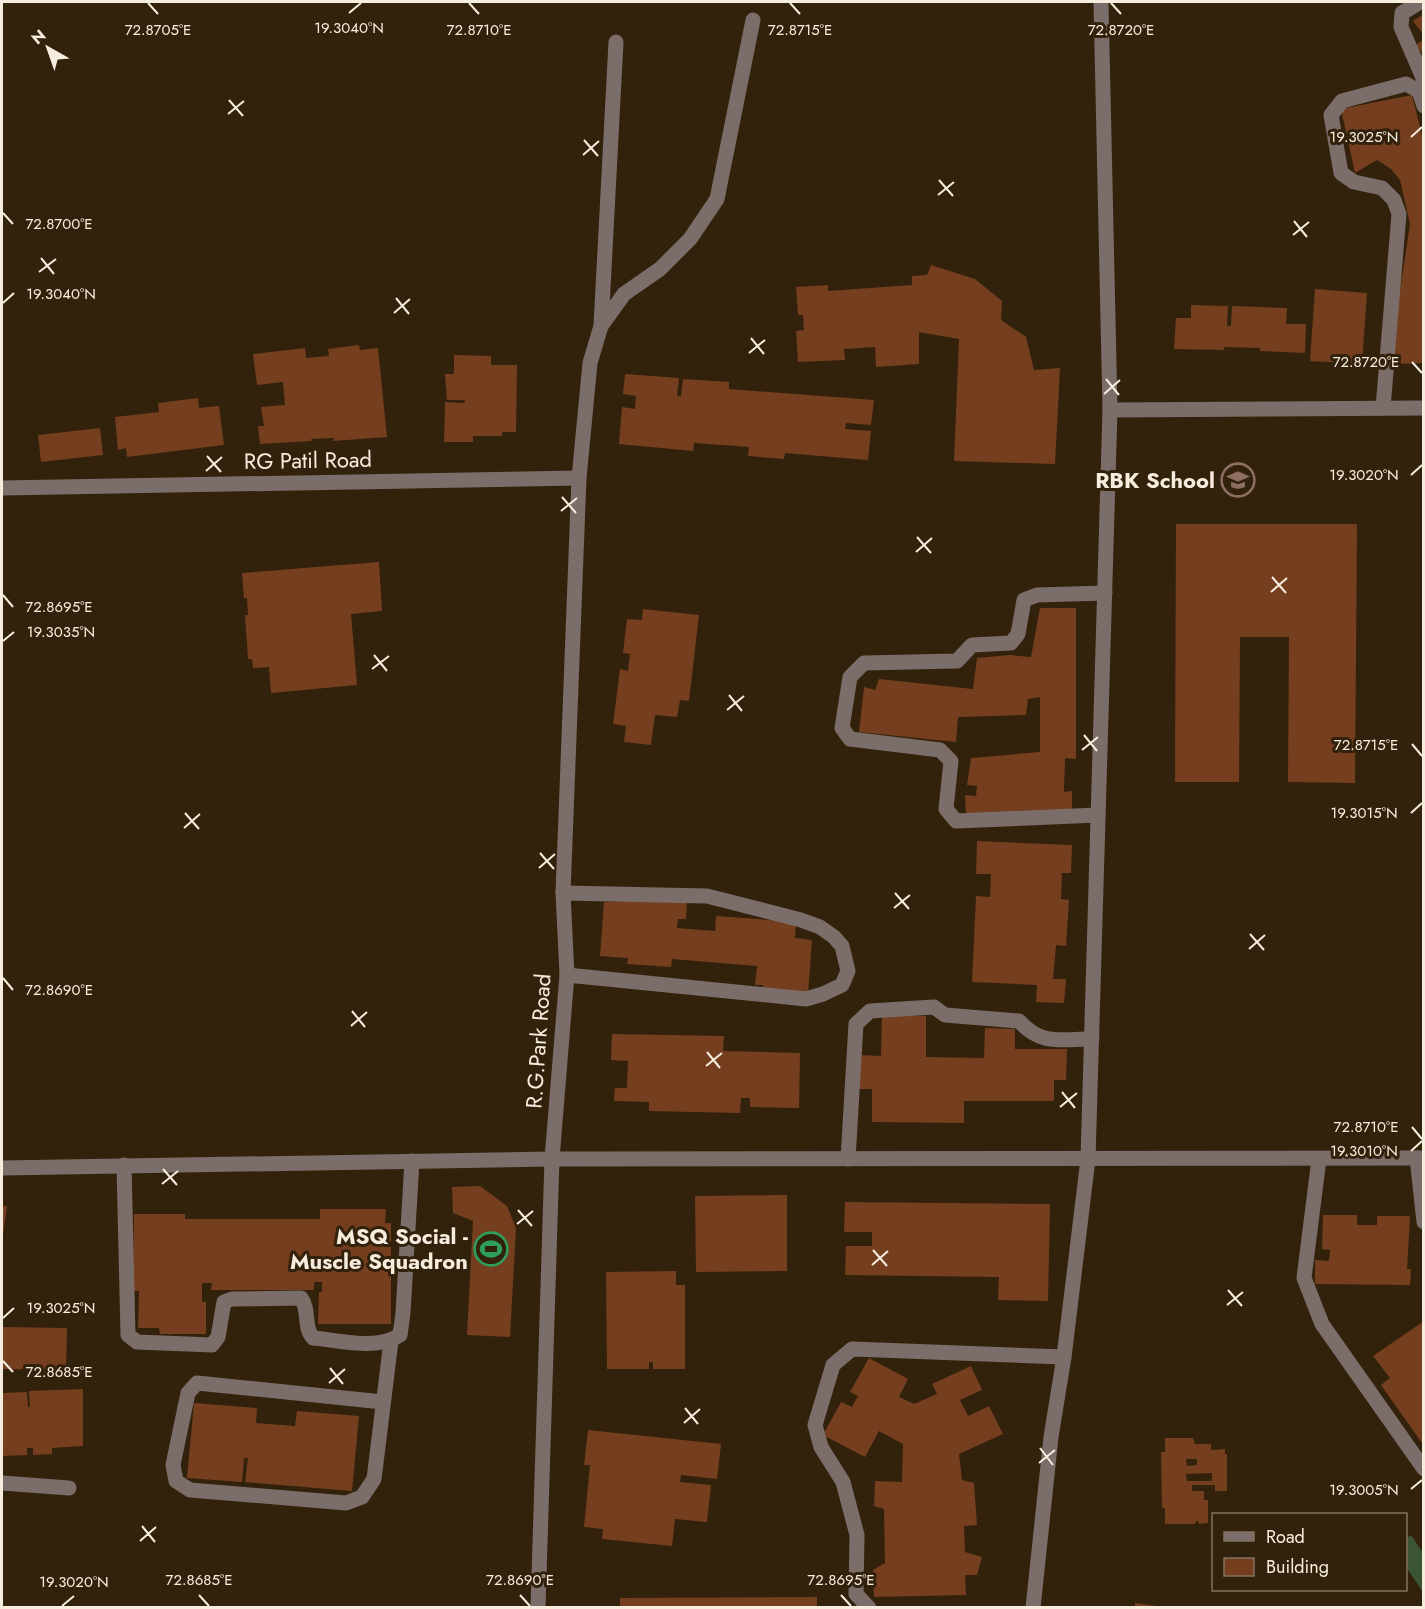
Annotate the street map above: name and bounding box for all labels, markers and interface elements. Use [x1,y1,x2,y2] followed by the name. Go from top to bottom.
[314,17,384,39] text: 19.3040°N
[18,18,78,78] north arrow
[125,19,191,41] text: 72.8705°E
[447,19,511,41] text: 72.8710°E
[768,19,832,41] text: 72.8715°E
[1088,19,1154,41] text: 72.8720°E
[26,24,51,50] text: N
[1330,126,1398,148] text: 19.3025°N
[25,213,93,235] text: 72.8700°E
[26,283,96,305] text: 19.3040°N
[1333,351,1399,373] text: 72.8720°E
[244,443,372,477] street label: RG Patil Road
[1220,462,1256,498] school or university icon: RBK School
[1095,464,1215,496] place label: RBK School
[1329,464,1399,486] text: 19.3020°N
[25,596,93,618] text: 72.8695°E
[27,621,95,643] text: 19.3035°N
[1334,734,1398,756] text: 72.8715°E
[1330,802,1398,824] text: 19.3015°N
[517,972,559,1110] street label: R.G.Park Road
[25,979,93,1001] text: 72.8690°E
[1334,1116,1398,1138] text: 72.8710°E
[1330,1140,1398,1162] text: 19.3010°N
[290,1220,468,1277] place label: MSQ Social - Muscle Squadron
[473,1231,509,1267] sports icon: MSQ Social - Muscle Squadron
[27,1297,95,1319] text: 19.3025°N
[26,1361,92,1383] text: 72.8685°E
[1329,1479,1399,1501] text: 19.3005°N
[1212,1513,1407,1591] legend
[1266,1524,1305,1550] text: Road
[1266,1554,1329,1580] text: Building
[166,1569,232,1591] text: 72.8685°E
[486,1569,554,1591] text: 72.8690°E
[807,1569,875,1591] text: 72.8695°E
[39,1571,109,1593] text: 19.3020°N

